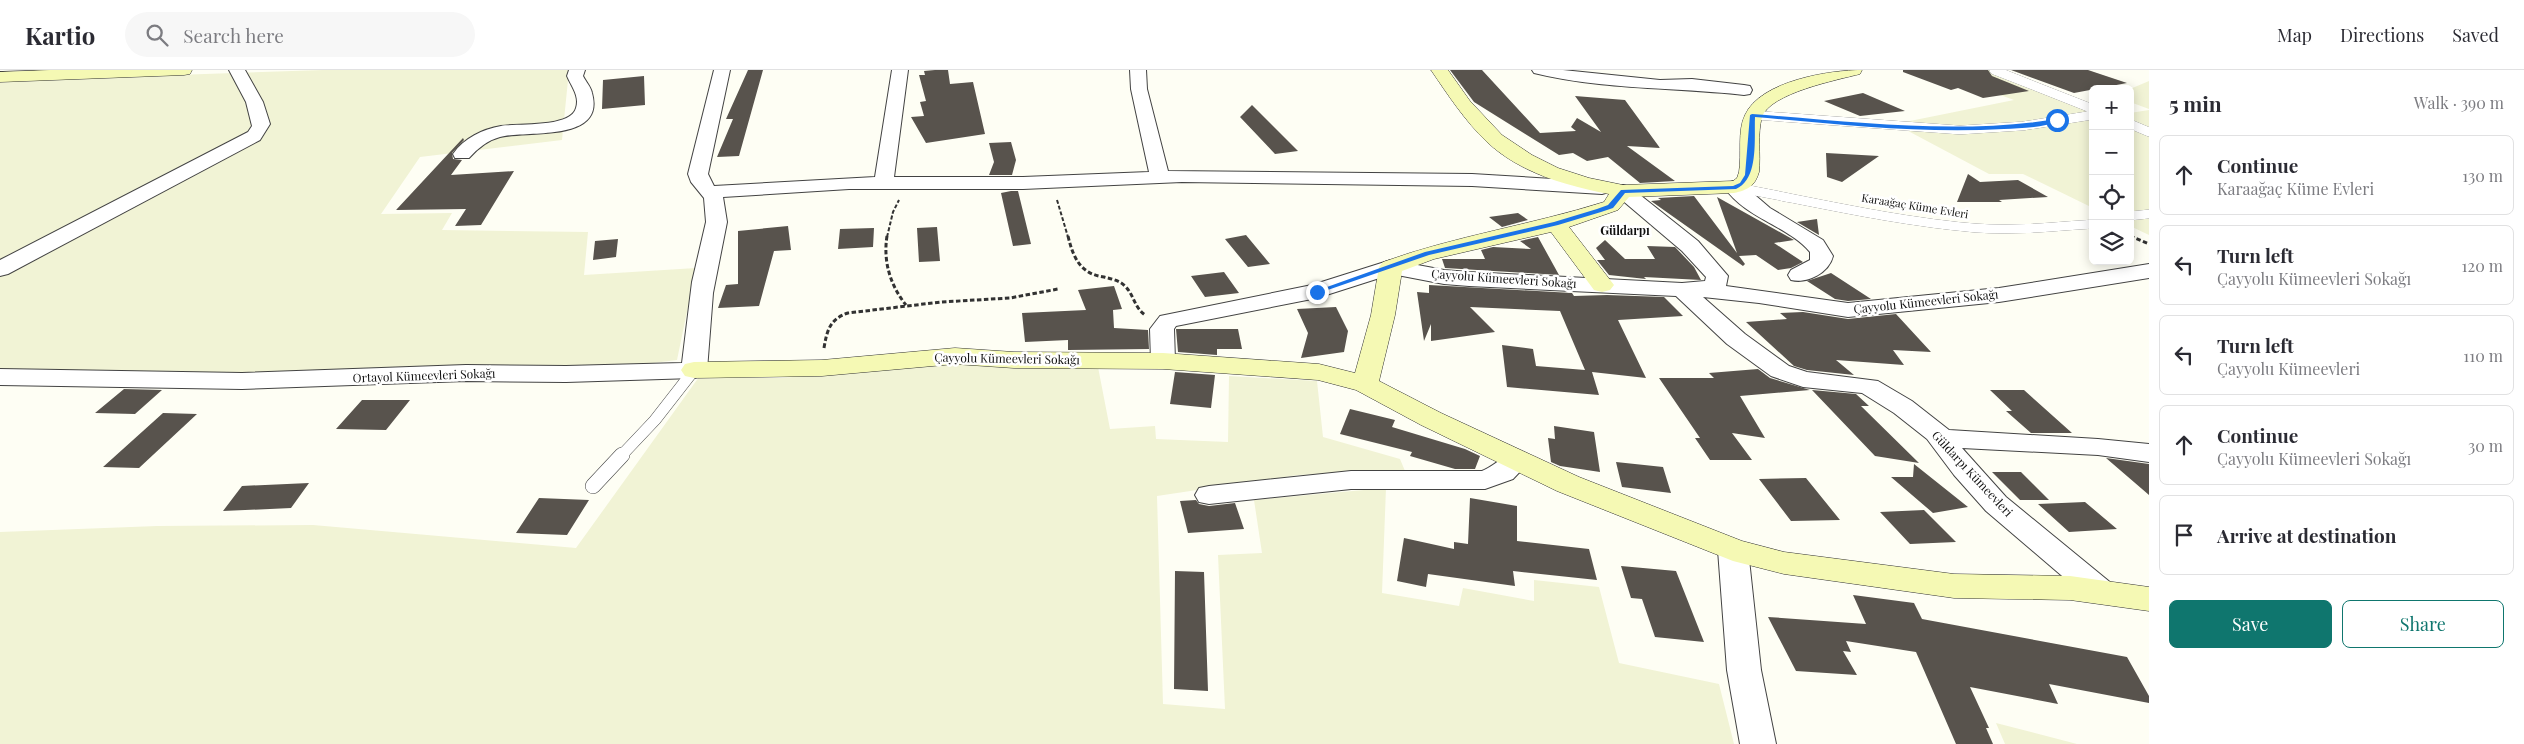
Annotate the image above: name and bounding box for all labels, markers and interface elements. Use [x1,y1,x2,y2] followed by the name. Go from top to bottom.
[125,12,475,57] search box
[25,19,95,51] text: Kartio
[143,21,171,49] icon: search
[183,22,284,48] text: Search here
[2277,23,2312,47] text: Map
[2340,23,2424,47] text: Directions
[2452,23,2499,47] text: Saved
[2089,85,2134,265] map controls
[2089,85,2134,130] button: +
[2169,89,2222,117] text: 5 min
[2414,92,2504,113] text: Walk · 390 m
[2046,109,2069,132] route start
[2089,130,2134,175] button: −
[2217,152,2298,178] text: Continue
[2170,161,2198,189] icon: ahead
[2462,165,2503,186] text: 130 m
[2089,175,2134,220] button: locate
[2217,178,2374,199] text: Karaağaç Küme Evleri
[1861,190,1970,221] street label: Karaağaç Küme Evleri
[2089,220,2134,265] button: layers
[1600,222,1650,238] district label: Güldarpı
[2217,242,2294,268] text: Turn left
[2170,251,2198,279] icon: left
[2462,255,2503,276] text: 120 m
[1431,265,1578,291] street label: Çayyolu Kümeevleri Sokağı
[2217,268,2411,289] text: Çayyolu Kümeevleri Sokağı
[1306,281,1329,304] route end
[1853,285,2000,317] street label: Çayyolu Kümeevleri Sokağı
[2217,332,2294,358] text: Turn left
[2170,341,2198,369] icon: left
[2463,345,2503,366] text: 110 m
[934,349,1080,367] street label: Çayyolu Kümeevleri Sokağı
[2217,358,2360,379] text: Çayyolu Kümeevleri
[352,364,496,385] street label: Ortayol Kümeevleri Sokağı
[2217,422,2298,448] text: Continue
[1929,427,2017,520] street label: Güldarpı Kümeevleri
[2170,431,2198,459] icon: ahead
[2468,435,2503,456] text: 30 m
[2217,448,2411,469] text: Çayyolu Kümeevleri Sokağı
[2170,521,2198,549] icon: arrive
[2217,522,2397,548] text: Arrive at destination
[2169,600,2332,648] button: Save
[2342,600,2504,648] button: Share

